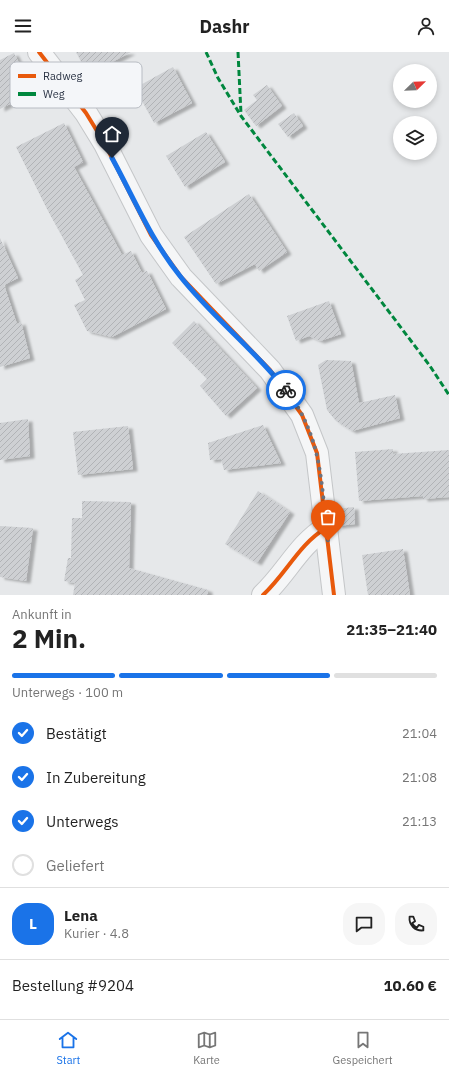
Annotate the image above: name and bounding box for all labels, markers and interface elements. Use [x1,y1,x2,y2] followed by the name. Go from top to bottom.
[12,15,34,37] icon: menu
[200,15,249,38] text: Dashr
[415,15,437,37] icon: person
[10,62,142,108] legend
[393,64,437,108] north arrow
[393,64,437,160] map controls
[43,69,83,83] text: Radweg
[43,87,65,101] text: Weg
[393,116,437,160] button: layers
[95,117,129,158] pin
[101,123,123,145] icon: home
[266,370,306,410] courier
[275,379,297,401] icon: bike
[311,500,345,541] pin
[317,506,339,528] icon: bag
[12,606,72,623] text: Ankunft in
[346,620,437,639] text: 21:35–21:40
[12,621,86,655] text: 2 Min.
[12,684,123,701] text: Unterwegs · 100 m
[12,722,34,744] icon: check
[46,724,107,743] text: Bestätigt
[402,725,437,742] text: 21:04
[12,766,34,788] icon: check
[46,768,146,787] text: In Zubereitung
[402,769,437,786] text: 21:08
[12,810,34,832] icon: check
[46,812,119,831] text: Unterwegs
[402,813,437,830] text: 21:13
[46,856,105,875] text: Geliefert
[343,903,385,945] button: chat
[395,903,437,945] button: phone
[64,906,98,925] text: Lena
[29,914,37,933] text: L
[64,925,129,942] text: Kurier · 4.8
[12,976,134,995] text: Bestellung #9204
[383,976,437,995] text: 10.60 €
[56,1029,80,1067] tab: Start
[193,1029,220,1067] tab: Karte
[333,1029,393,1067] tab: Gespeichert

